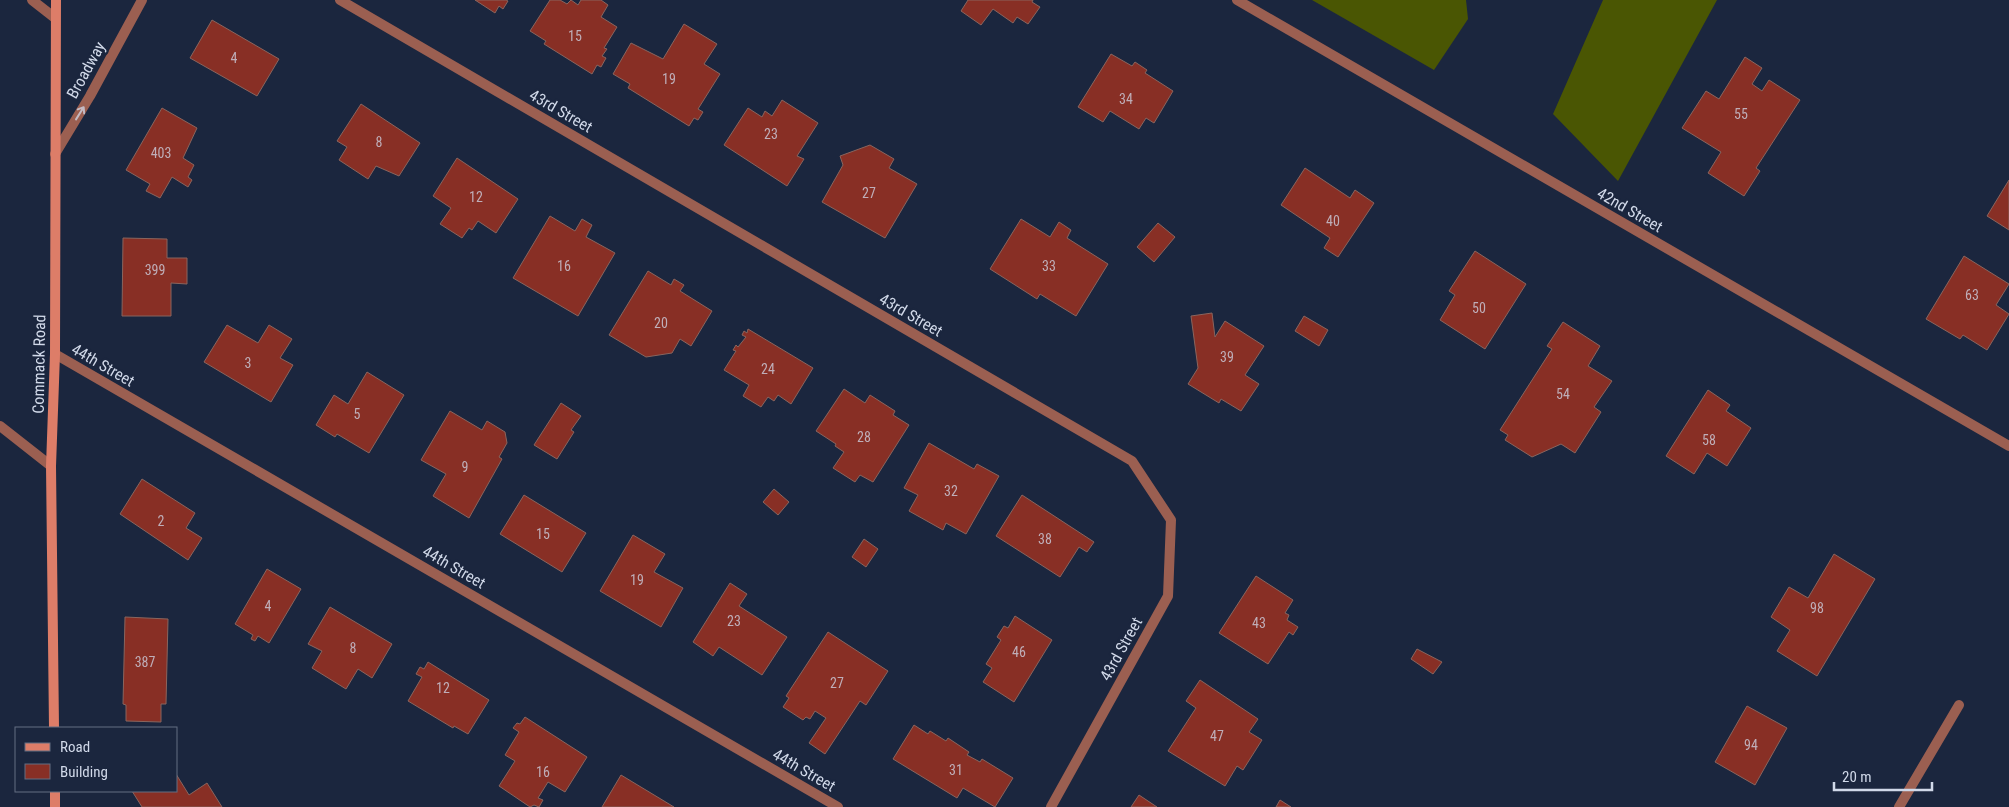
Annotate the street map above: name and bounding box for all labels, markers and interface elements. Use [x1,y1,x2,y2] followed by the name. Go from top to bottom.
[568,28,582,44] house number: 15
[63,38,109,102] street label: Broadway
[231,50,238,66] house number: 4
[662,71,676,87] house number: 19
[526,85,596,137] street label: 43rd Street
[1119,91,1133,107] house number: 34
[75,106,85,120] one-way arrow
[1734,106,1748,122] house number: 55
[764,126,778,142] house number: 23
[376,134,383,150] house number: 8
[151,145,171,161] house number: 403
[1594,184,1666,237] street label: 42nd Street
[862,185,876,201] house number: 27
[469,189,483,205] house number: 12
[1326,213,1340,229] house number: 40
[557,258,571,274] house number: 16
[1042,258,1056,274] house number: 33
[145,262,165,278] house number: 399
[1965,287,1979,303] house number: 63
[876,289,946,341] street label: 43rd Street
[1472,300,1486,316] house number: 50
[29,314,49,414] street label: Commack Road
[654,315,668,331] house number: 20
[68,339,138,391] street label: 44th Street
[1220,349,1234,365] house number: 39
[245,355,251,371] house number: 3
[761,361,775,377] house number: 24
[1556,386,1570,402] house number: 54
[354,406,361,422] house number: 5
[857,429,871,445] house number: 28
[1702,432,1716,448] house number: 58
[462,459,468,475] house number: 9
[944,483,958,499] house number: 32
[158,513,165,529] house number: 2
[536,526,550,542] house number: 15
[1038,531,1052,547] house number: 38
[419,541,489,593] street label: 44th Street
[630,572,644,588] house number: 19
[265,598,272,614] house number: 4
[1810,600,1824,616] house number: 98
[727,613,741,629] house number: 23
[1096,614,1146,684] street label: 43rd Street
[1252,615,1266,631] house number: 43
[350,640,357,656] house number: 8
[1012,644,1026,660] house number: 46
[135,654,155,670] house number: 387
[830,675,844,691] house number: 27
[436,680,450,696] house number: 12
[15,727,178,792] legend
[1210,728,1224,744] house number: 47
[1744,737,1758,753] house number: 94
[60,738,90,756] text: Road
[769,744,839,796] street label: 44th Street
[1834,760,1932,792] scale bar
[949,762,963,778] house number: 31
[60,763,108,781] text: Building
[536,764,550,780] house number: 16
[1842,768,1872,786] text: 20 m

